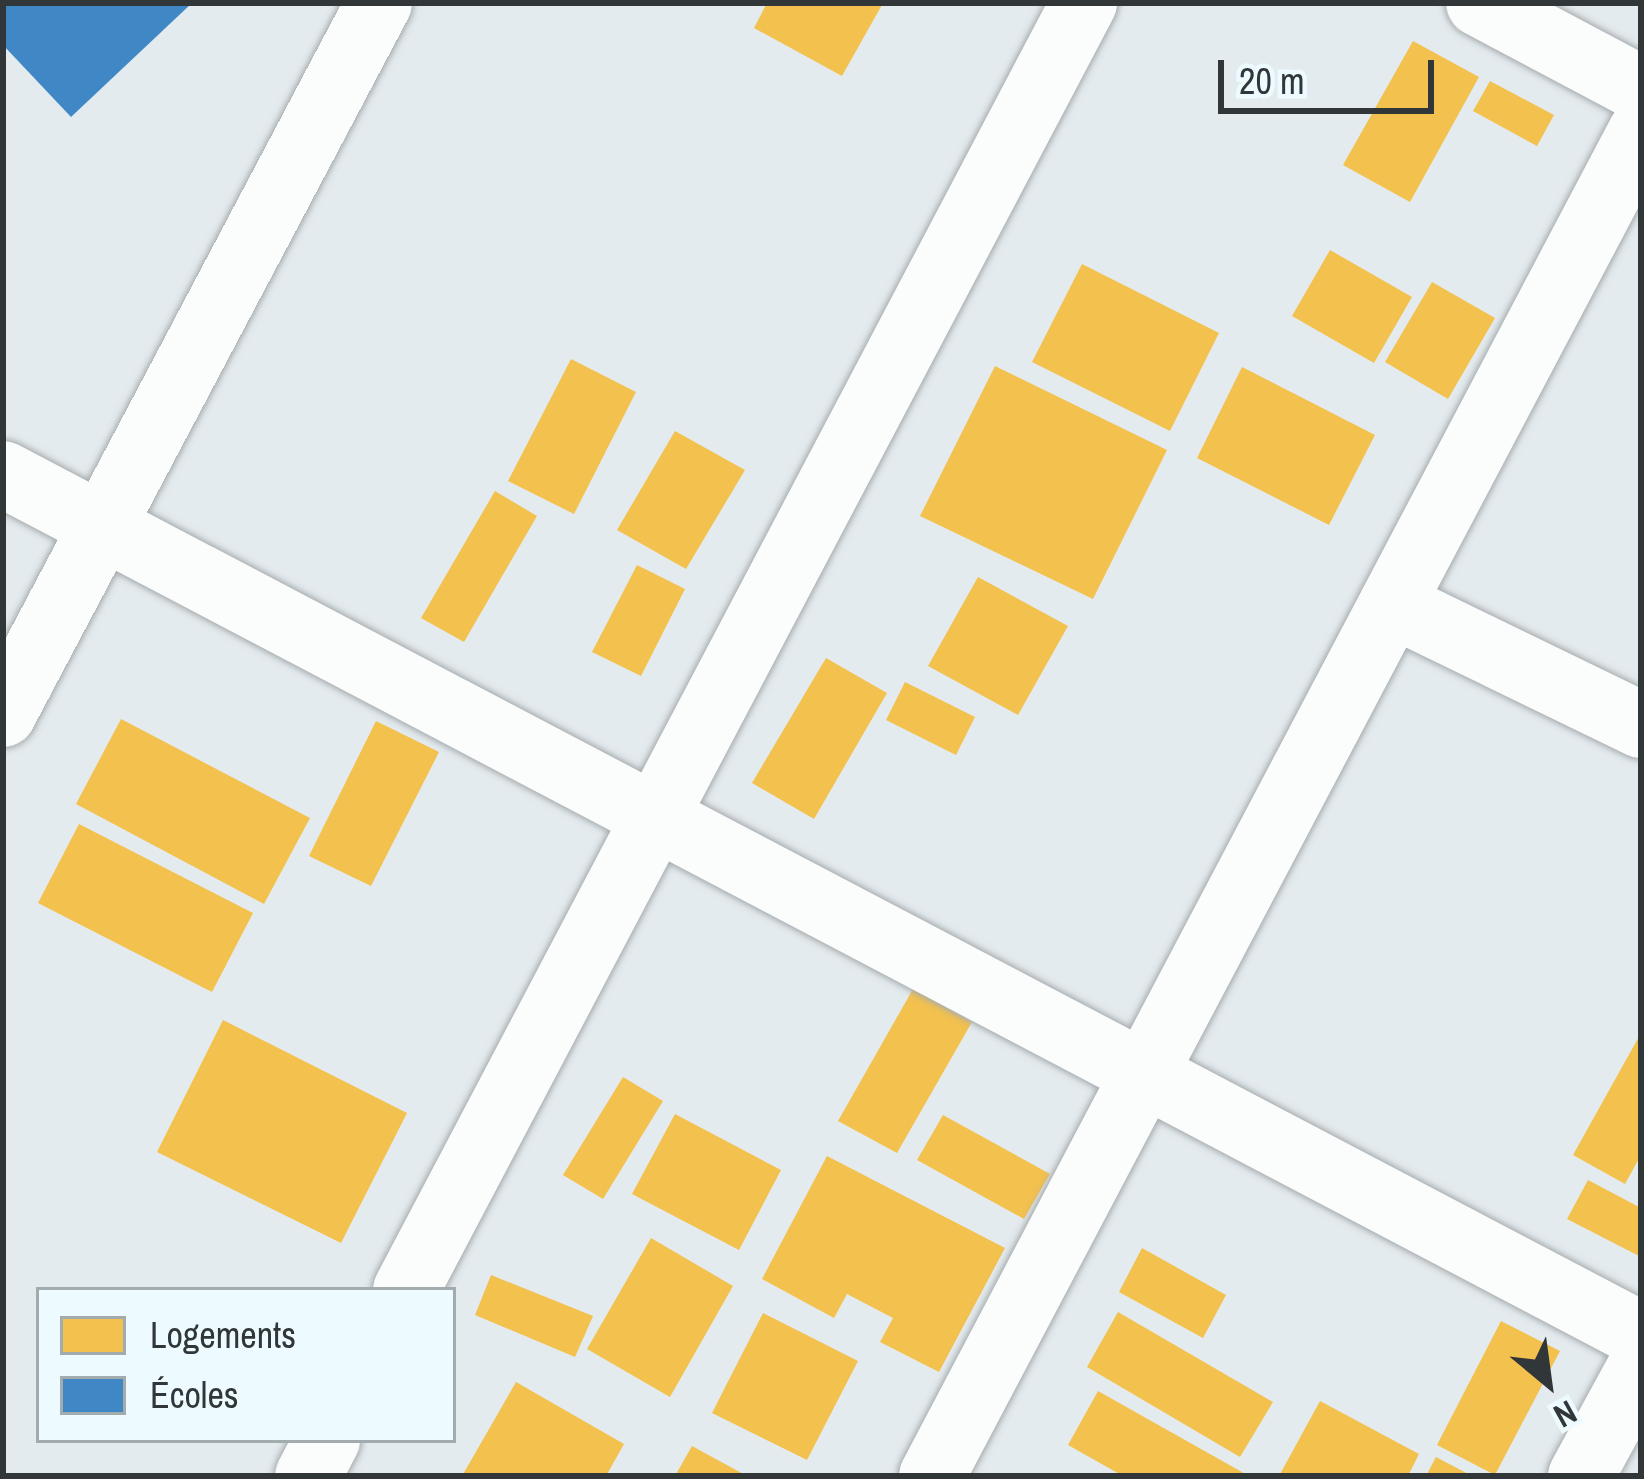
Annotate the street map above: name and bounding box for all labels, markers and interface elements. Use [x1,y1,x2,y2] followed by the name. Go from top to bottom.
[1224,36,1440,110] scale bar
[1239,57,1305,105] text: 20 m
[36,1287,456,1443] legend
[150,1311,296,1359] text: Logements
[1488,1323,1608,1443] north arrow
[150,1371,239,1419] text: Écoles
[1546,1391,1585,1438] text: N

